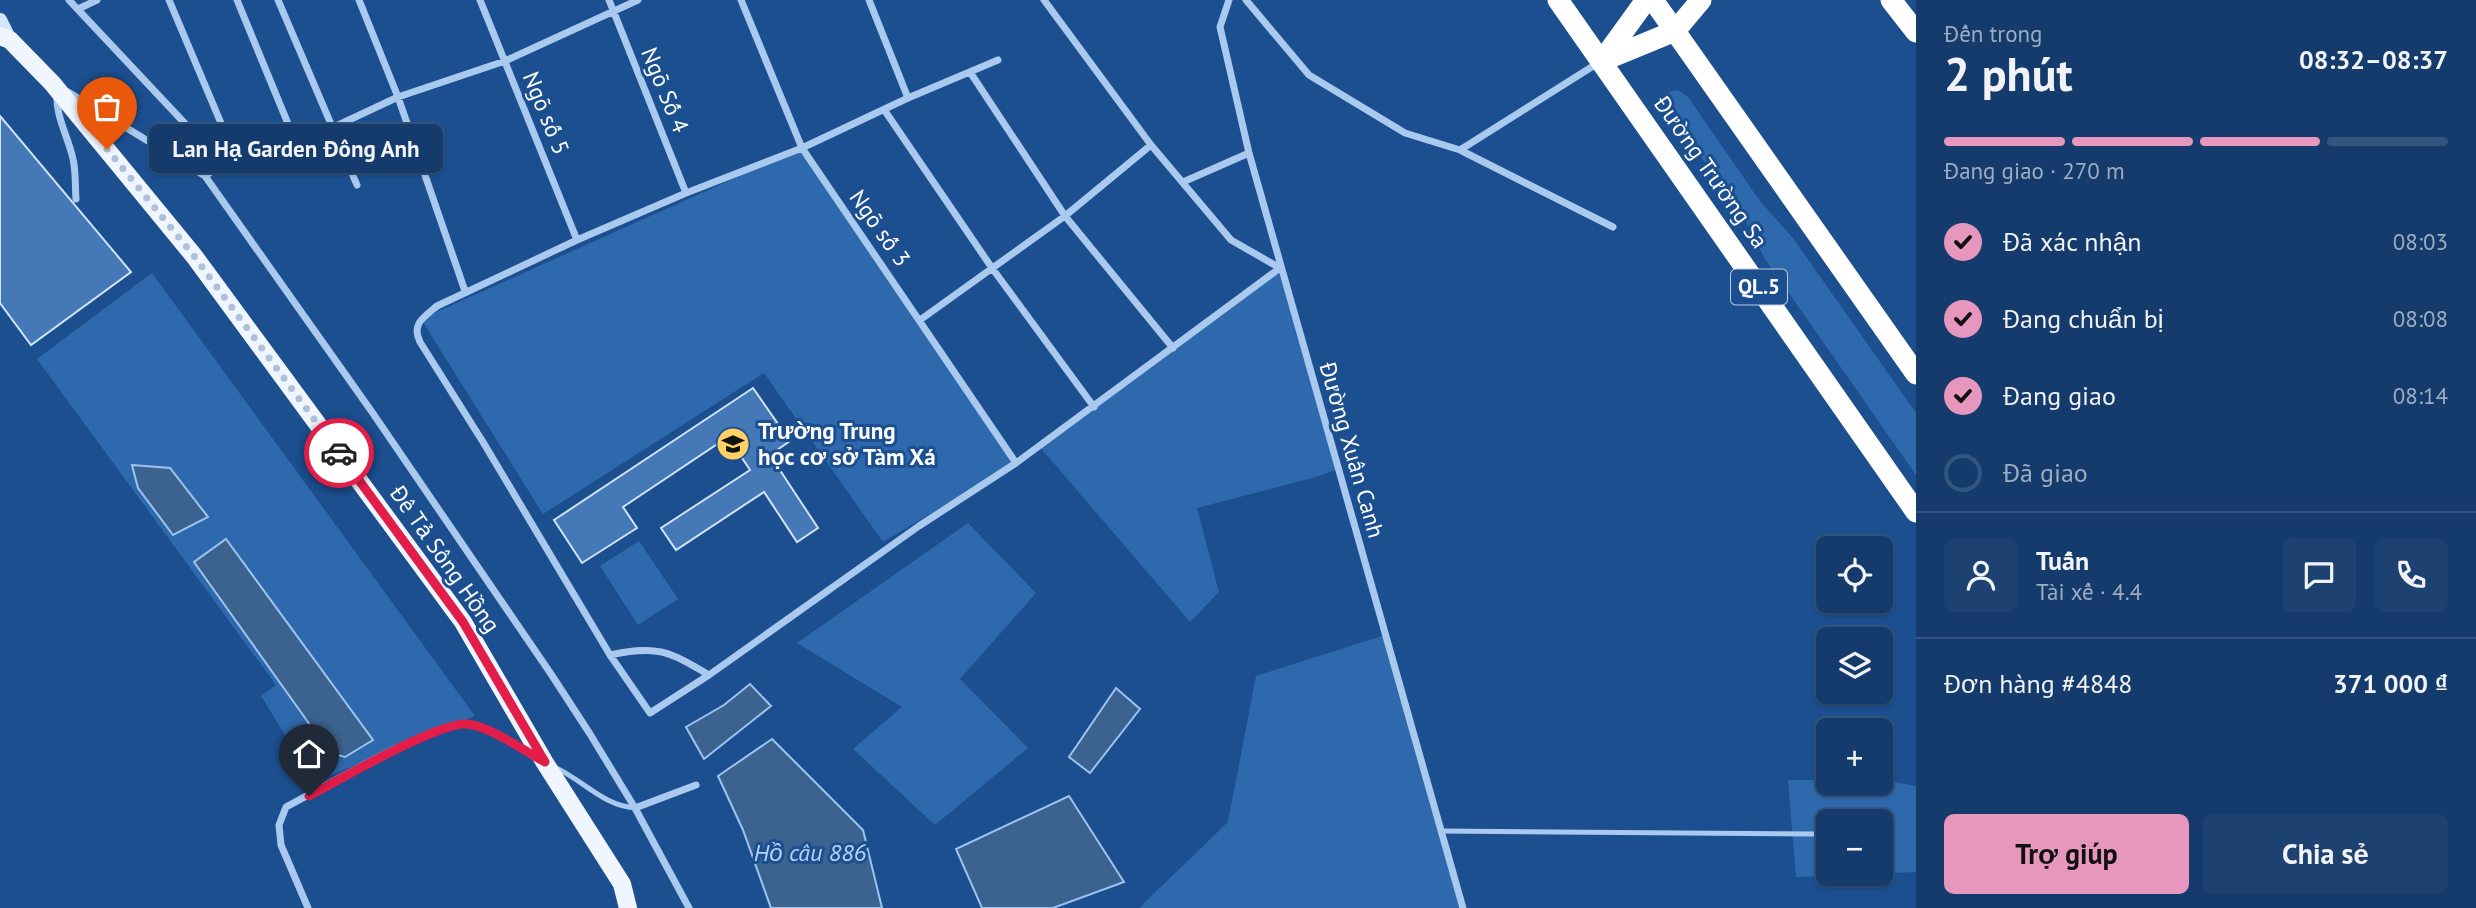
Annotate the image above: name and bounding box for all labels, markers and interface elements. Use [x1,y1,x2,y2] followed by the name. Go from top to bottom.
[1944,19,2042,48] text: Đến trong
[635,43,696,137] street label: Ngõ Số 4
[2299,43,2448,76] text: 08:32–08:37
[1944,44,2072,104] text: 2 phút
[517,67,576,159] street label: Ngõ số 5
[77,77,137,149] pin
[88,88,126,126] icon: bag
[1648,89,1775,253] street label: Đường Trường Sa
[149,124,443,174] callout: Lan Hạ Garden Đông Anh
[172,134,420,163] text: Lan Hạ Garden Đông Anh
[1944,156,2125,185] text: Đang giao · 270 m
[844,184,917,272] street label: Ngõ số 3
[1944,223,1982,261] icon: check
[2003,225,2141,258] text: Đã xác nhận
[2393,227,2448,256] text: 08:03
[1731,270,1787,304] road number: QL.5
[1944,300,1982,338] icon: check
[2003,302,2164,335] text: Đang chuẩn bị
[2393,304,2448,333] text: 08:08
[1313,358,1391,541] street label: Đường Xuân Canh
[1944,377,1982,415] icon: check
[2003,379,2116,412] text: Đang giao
[2393,381,2448,410] text: 08:14
[758,416,936,471] place label: Trường Trung học cơ sở Tàm Xá
[304,418,374,488] courier
[714,425,752,463] school or university icon: Trường Trung học cơ sở Tàm Xá
[320,434,358,472] icon: car
[2003,456,2088,489] text: Đã giao
[383,479,507,638] street label: Đê Tả Sông Hồng
[1816,536,1893,886] map controls
[1816,536,1893,613] button: locate
[1944,538,2018,612] button: person
[2282,538,2356,612] button: chat
[2374,538,2448,612] button: phone
[2036,544,2089,577] text: Tuấn
[2036,577,2142,606] text: Tài xế · 4.4
[1816,627,1893,704] button: layers
[1944,667,2132,700] text: Đơn hàng #4848
[2333,667,2448,700] text: 371 000 ₫
[1816,718,1893,795] button: +
[279,724,339,796] pin
[290,735,328,773] icon: home
[1816,809,1893,886] button: −
[1944,814,2189,894] button: Trợ giúp
[2203,814,2448,894] button: Chia sẻ
[754,837,866,868] water label: Hồ câu 886

